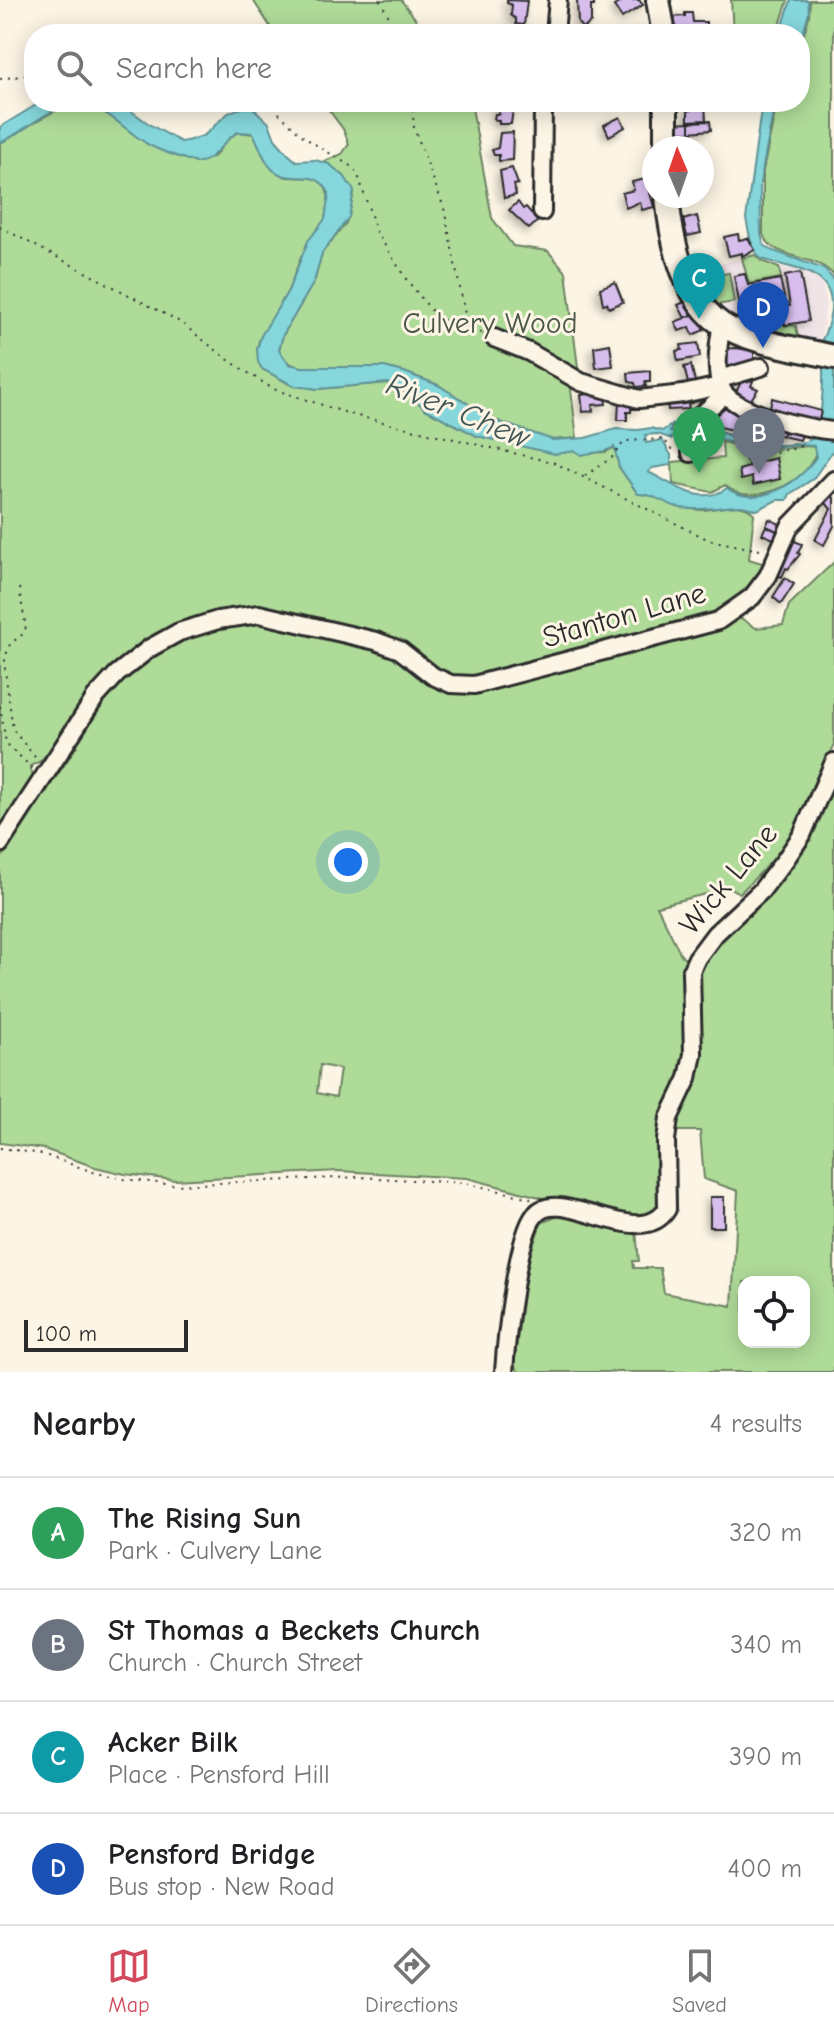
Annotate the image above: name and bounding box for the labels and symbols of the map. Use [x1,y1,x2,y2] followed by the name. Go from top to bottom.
[642,136,714,208] north arrow
[673,253,725,319] pin: C
[737,282,789,348] pin: D
[402,306,578,341] park label: Culvery Wood
[381,365,537,457] water label: River Chew
[673,407,725,473] pin: A
[733,408,785,474] pin: B
[539,575,710,655] street label: Stanton Lane
[672,817,785,942] street label: Wick Lane
[328,842,368,882] your location
[24,1316,188,1352] scale bar

